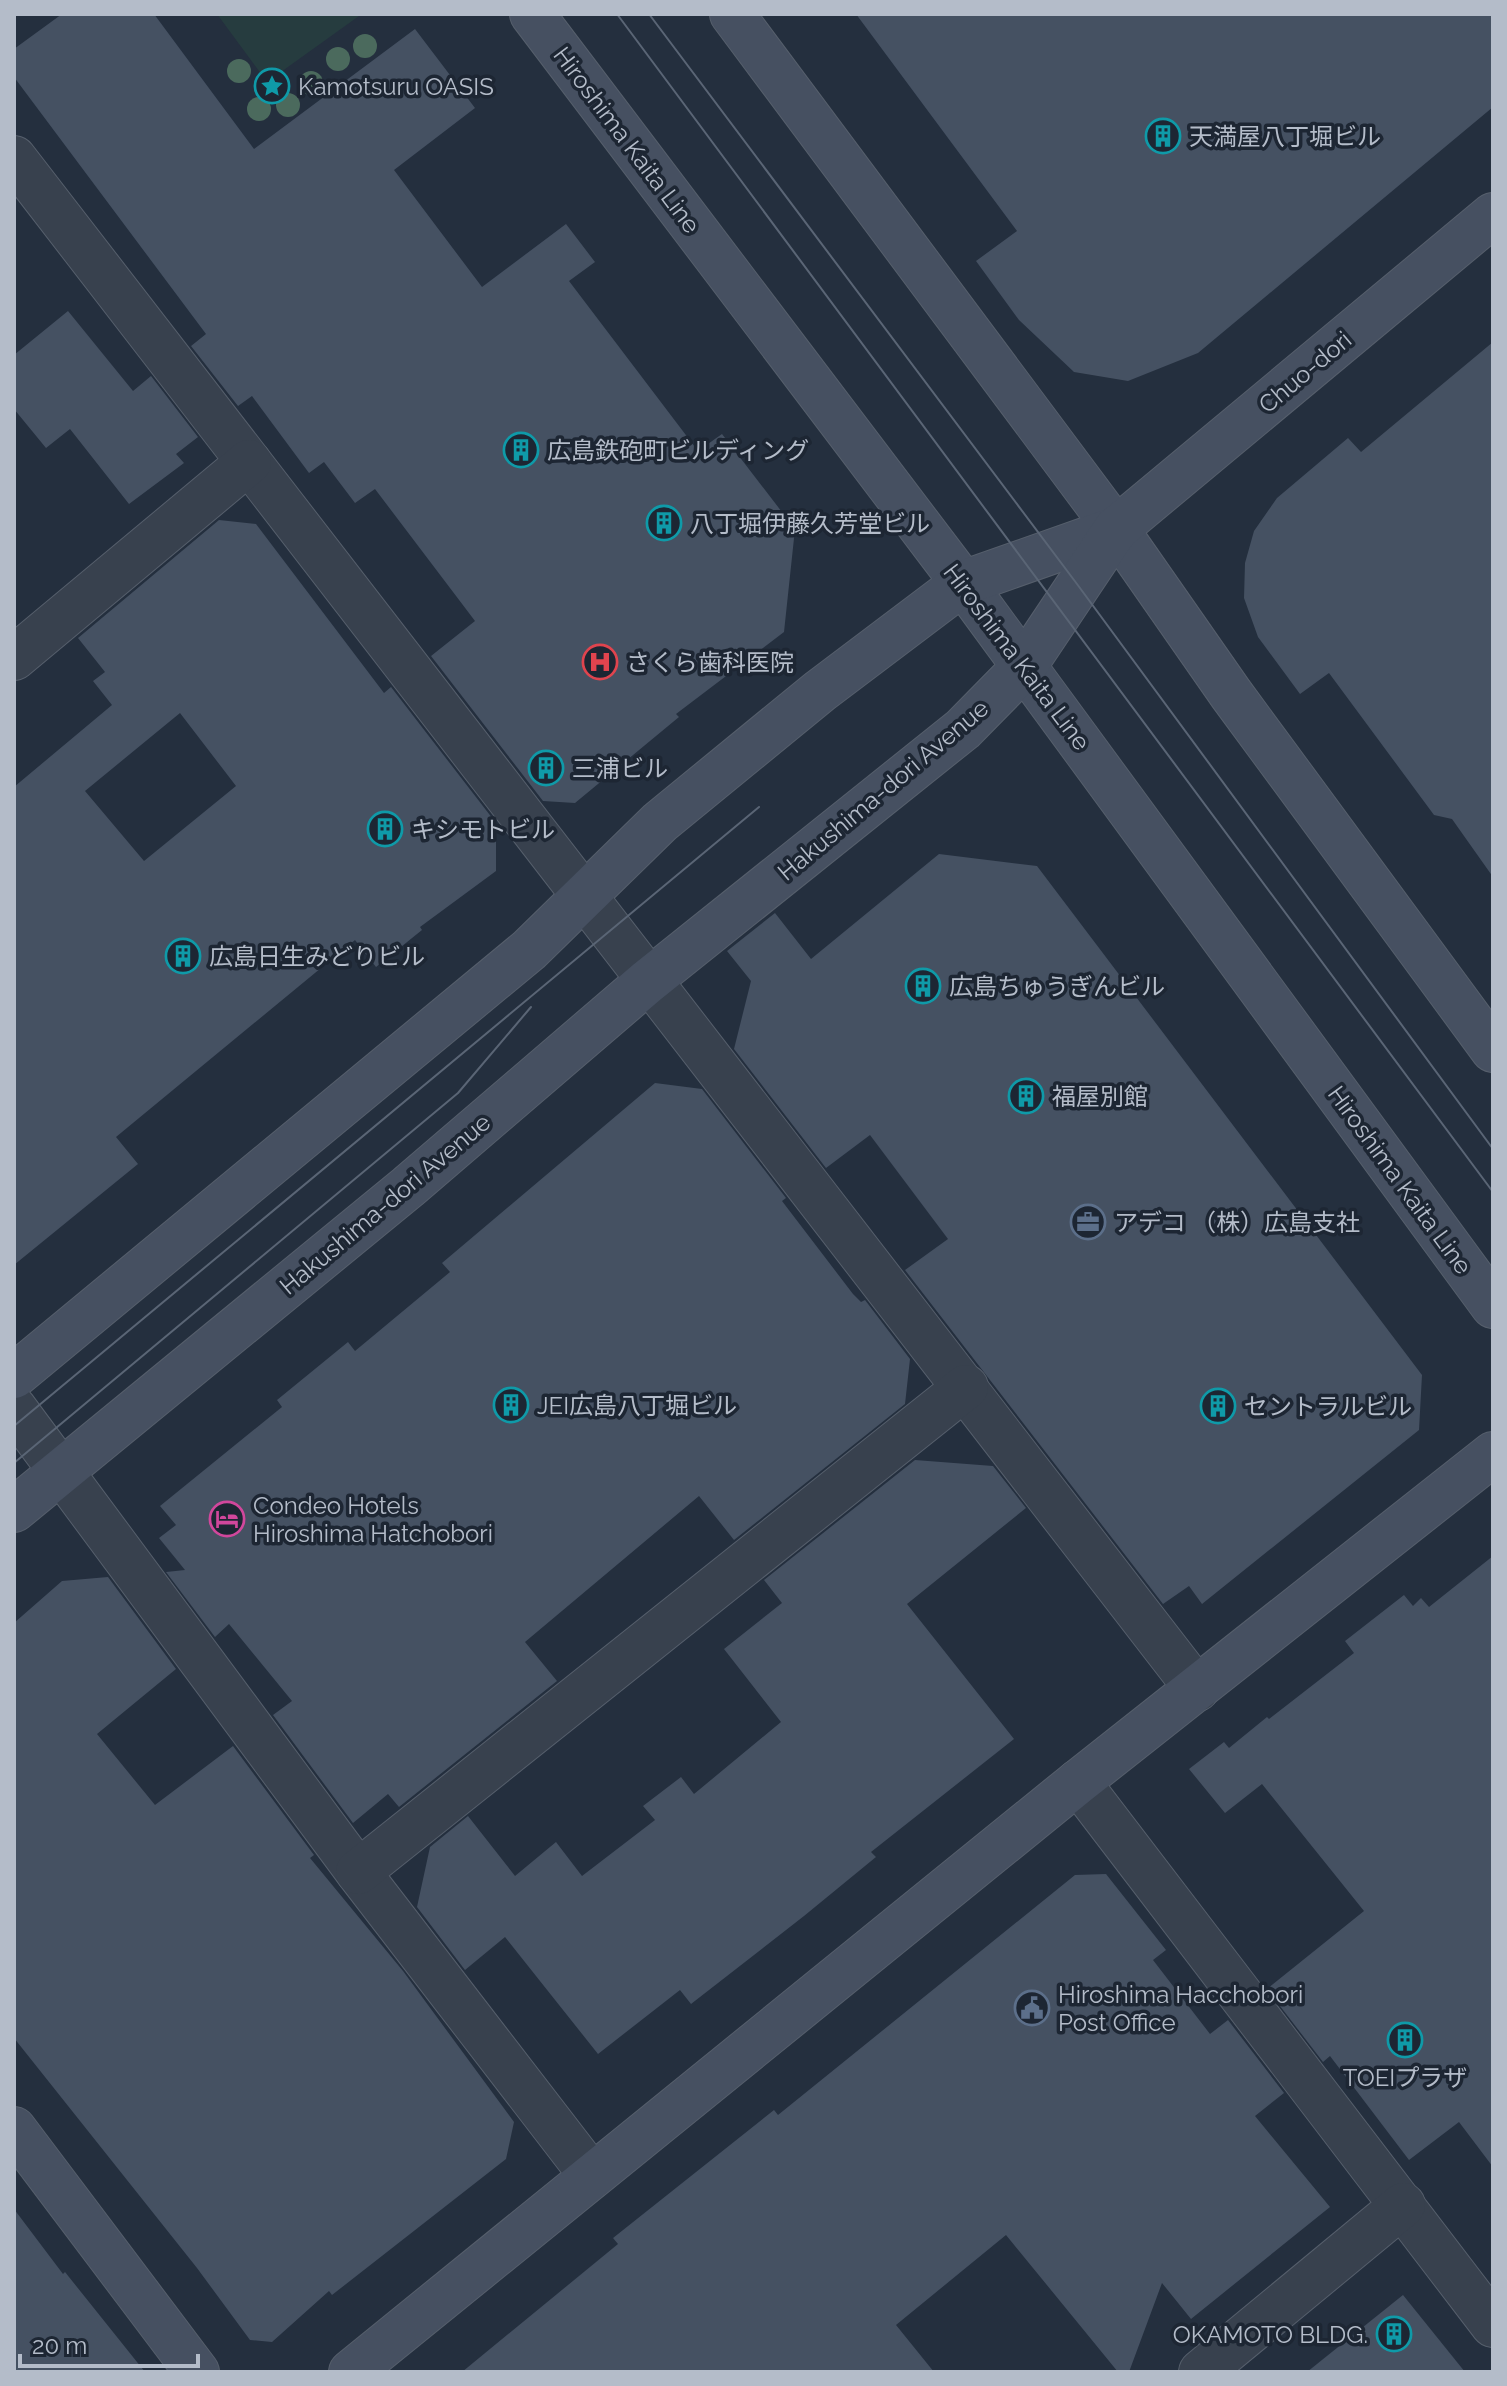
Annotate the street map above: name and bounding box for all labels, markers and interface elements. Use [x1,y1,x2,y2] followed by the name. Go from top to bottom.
[548,41,706,239] street label: Hiroshima Kaita Line
[253,67,291,105] place icon: Kamotsuru OASIS
[298,72,494,101] place label: Kamotsuru OASIS
[1144,117,1182,155] building icon: 天満屋八丁堀ビル
[1189,122,1381,151] place label: 天満屋八丁堀ビル
[1253,325,1357,419] street label: Chuo-dori
[502,431,540,469] building icon: 広島鉄砲町ビルディング
[547,436,809,465] place label: 広島鉄砲町ビルディング
[645,504,683,542] building icon: 八丁堀伊藤久芳堂ビル
[690,509,930,538] place label: 八丁堀伊藤久芳堂ビル
[938,558,1096,756] street label: Hiroshima Kaita Line
[581,643,619,681] hospital icon: さくら歯科医院
[626,648,794,677] place label: さくら歯科医院
[772,693,994,887] street label: Hakushima-dori Avenue
[527,749,565,787] building icon: 三浦ビル
[572,754,668,783] place label: 三浦ビル
[366,810,404,848] building icon: キシモトビル
[411,815,555,844] place label: キシモトビル
[164,937,202,975] building icon: 広島日生みどりビル
[209,942,425,971] place label: 広島日生みどりビル
[904,967,942,1005] building icon: 広島ちゅうぎんビル
[949,972,1165,1001] place label: 広島ちゅうぎんビル
[1007,1077,1045,1115] building icon: 福屋別館
[1322,1080,1478,1280] street label: Hiroshima Kaita Line
[1052,1082,1148,1111] place label: 福屋別館
[274,1107,496,1301] street label: Hakushima-dori Avenue
[1069,1203,1107,1241] office icon: アデコ （株）広島支社
[1114,1208,1360,1237] place label: アデコ （株）広島支社
[492,1386,530,1424] building icon: JEI広島八丁堀ビル
[1199,1387,1237,1425] building icon: セントラルビル
[537,1391,737,1420] place label: JEI広島八丁堀ビル
[1244,1392,1412,1421] place label: セントラルビル
[253,1491,493,1548] place label: Condeo Hotels Hiroshima Hatchobori
[208,1500,246,1538] hotel icon: Condeo Hotels Hiroshima Hatchobori
[1058,1980,1303,2037] place label: Hiroshima Hacchobori Post Office
[1013,1989,1051,2027] public building icon: Hiroshima Hacchobori Post Office
[1386,2021,1424,2059] building icon: TOEIプラザ
[1343,2063,1467,2092] place label: TOEIプラザ
[1375,2315,1413,2353] building icon: OKAMOTO BLDG.
[20,2318,198,2368] scale bar
[1173,2320,1368,2349] place label: OKAMOTO BLDG.
[32,2331,87,2360] text: 20 m

